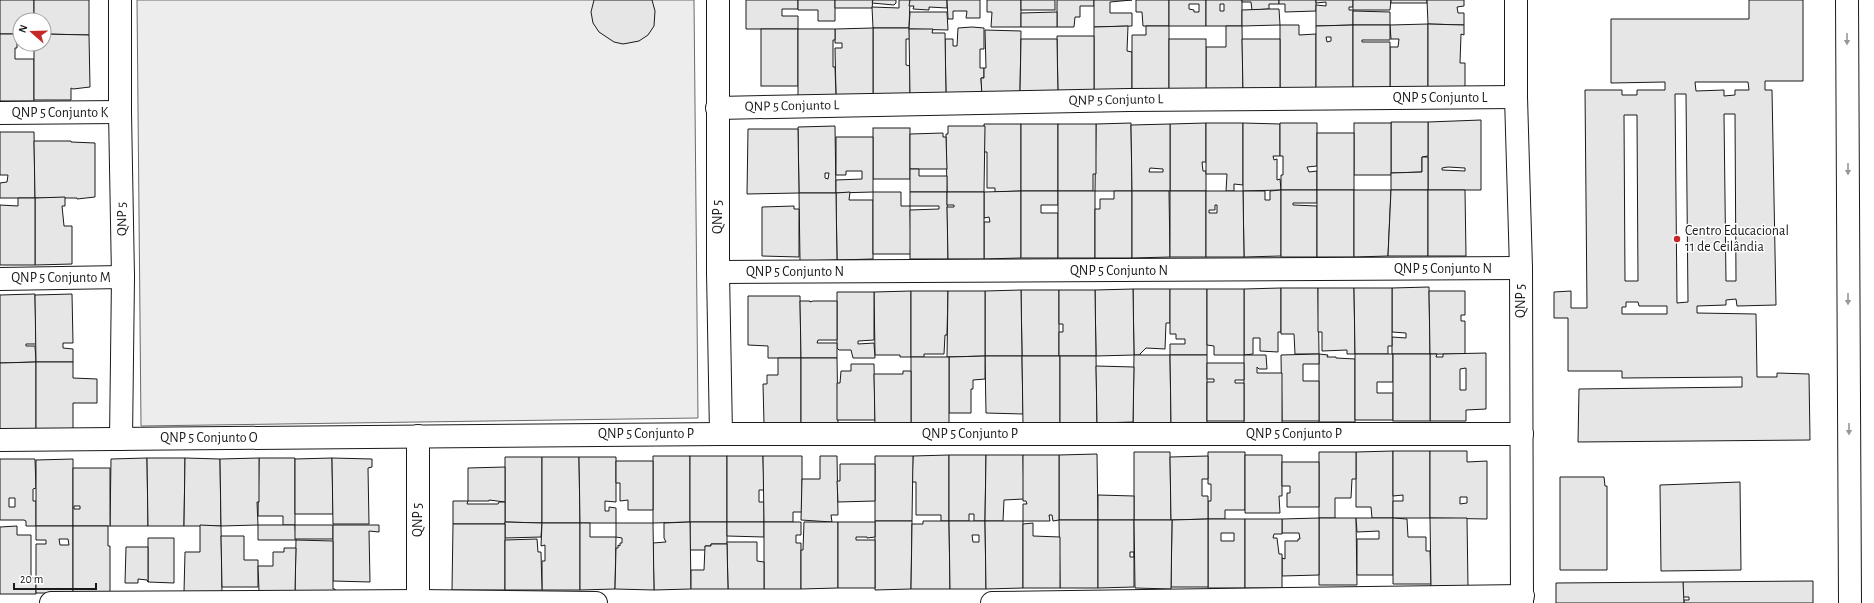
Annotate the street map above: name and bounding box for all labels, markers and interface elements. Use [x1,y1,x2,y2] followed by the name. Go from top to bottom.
[12,12,52,52] north arrow
[17,23,30,34] text: N
[1844,33,1850,46] one-way arrow
[1393,91,1487,105] street label: QNP 5 Conjunto L
[1069,92,1164,108] street label: QNP 5 Conjunto L
[745,98,840,114] street label: QNP 5 Conjunto L
[12,106,108,120] street label: QNP 5 Conjunto K
[1845,163,1851,176] one-way arrow
[711,200,725,234] street label: QNP 5
[115,202,129,236] street label: QNP 5
[1685,224,1789,254] place label: Centro Educacional 11 de Ceilândia
[1672,234,1682,244] marker: Centro Educacional 11 de Ceilândia
[1394,262,1492,276] street label: QNP 5 Conjunto N
[1070,264,1168,278] street label: QNP 5 Conjunto N
[746,265,844,279] street label: QNP 5 Conjunto N
[11,271,111,285] street label: QNP 5 Conjunto M
[1514,284,1528,318] street label: QNP 5
[1845,293,1851,306] one-way arrow
[1846,423,1852,436] one-way arrow
[598,427,694,441] street label: QNP 5 Conjunto P
[922,427,1018,441] street label: QNP 5 Conjunto P
[1246,427,1342,441] street label: QNP 5 Conjunto P
[160,431,258,445] street label: QNP 5 Conjunto O
[411,503,425,537] street label: QNP 5
[14,565,96,591] scale bar
[20,573,43,585] text: 20 m

